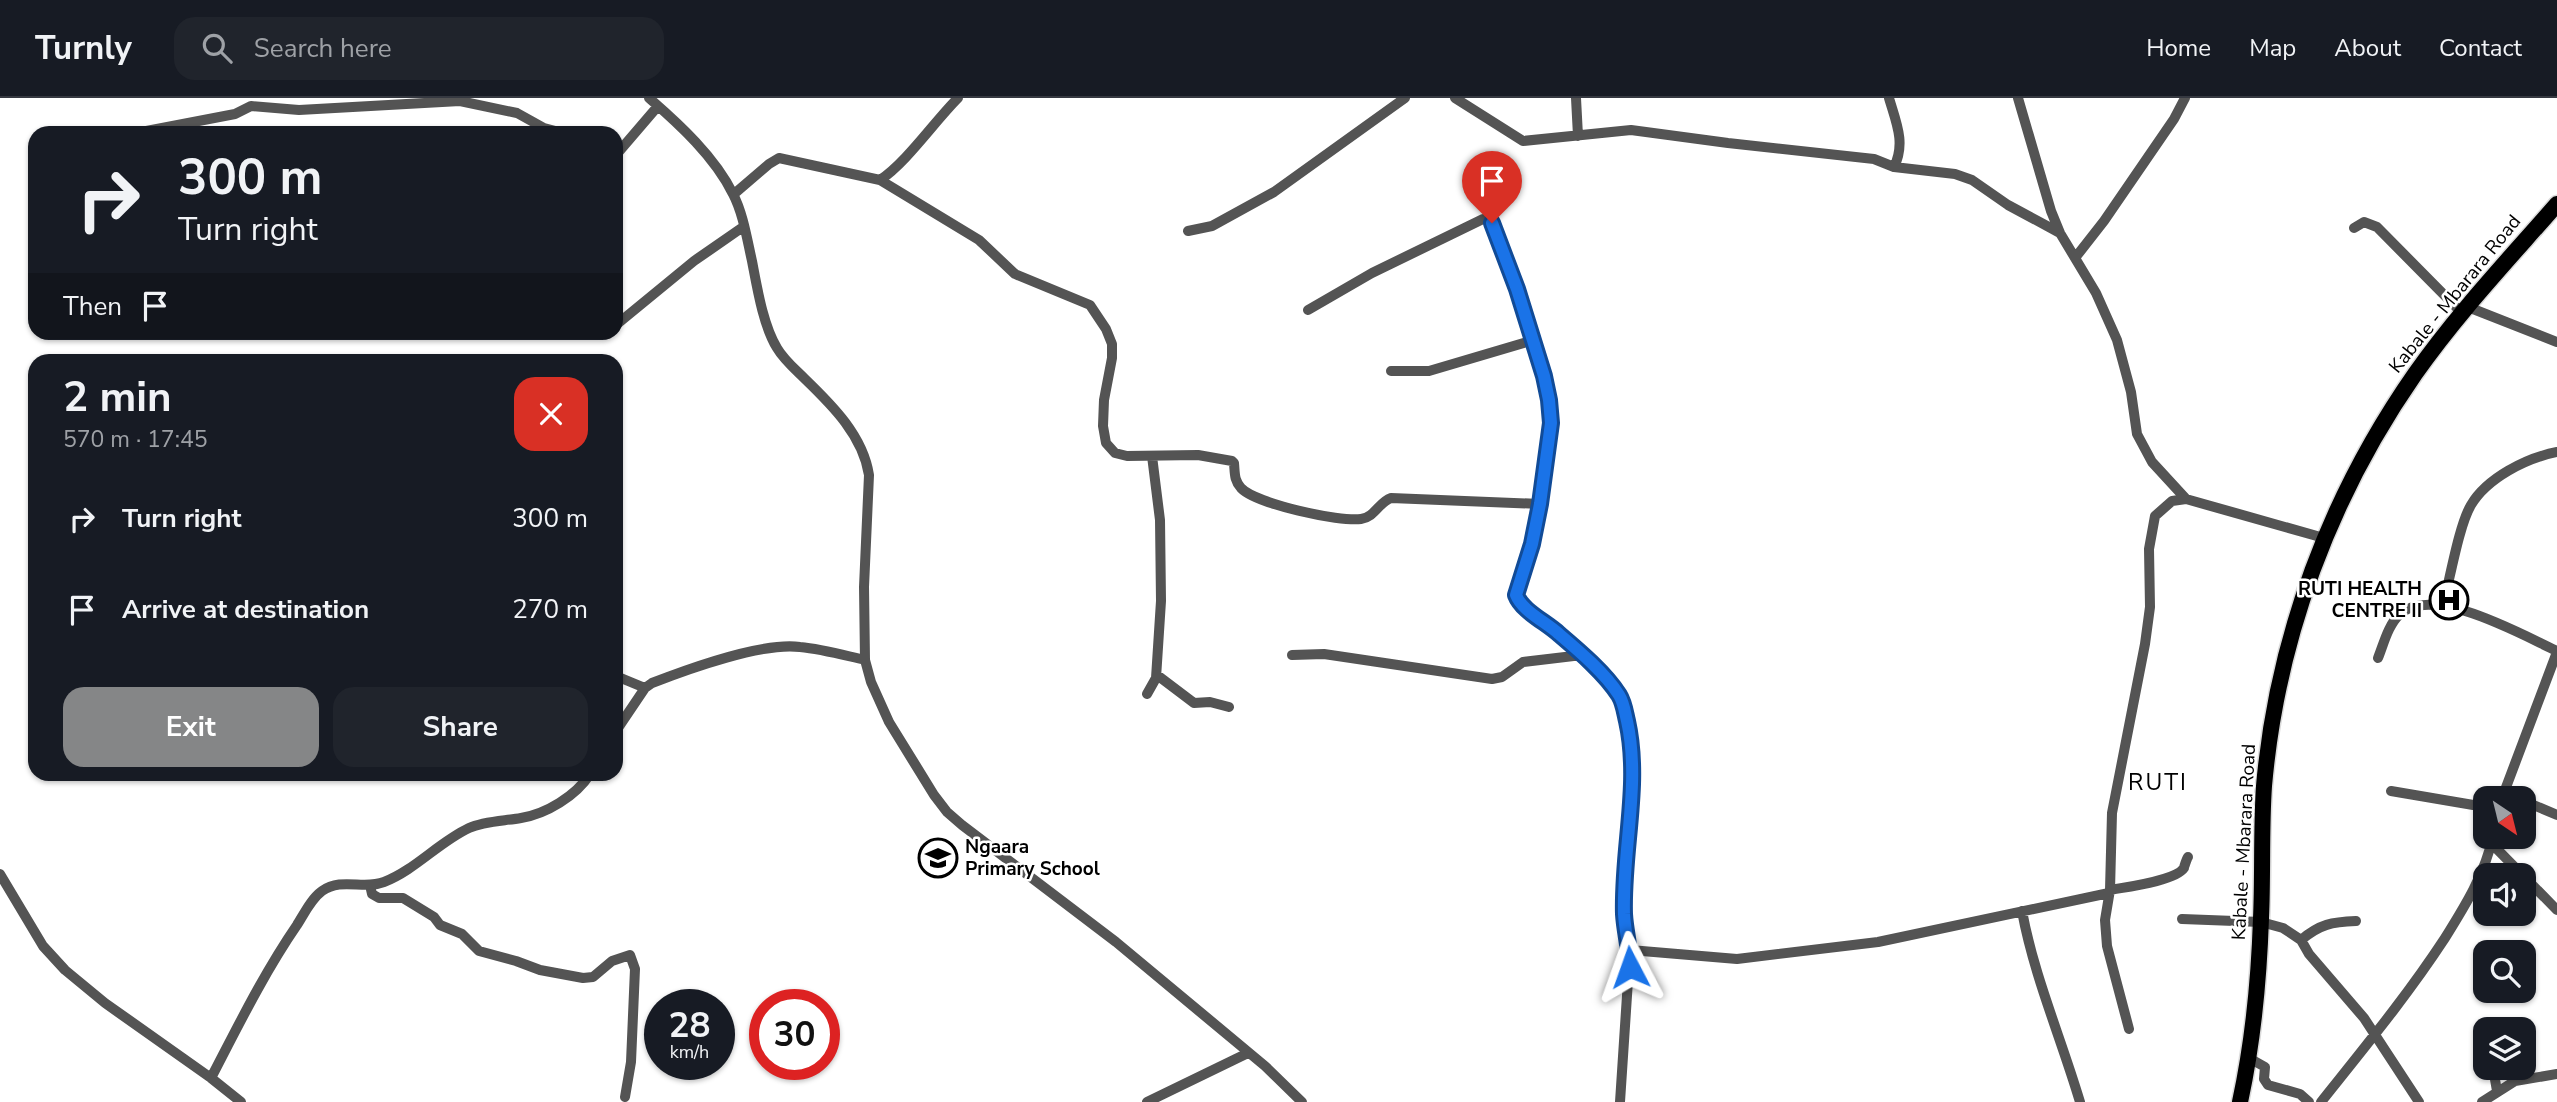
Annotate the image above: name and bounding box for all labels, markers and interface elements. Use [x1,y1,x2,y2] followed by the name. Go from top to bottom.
[174,17,664,80] search box
[35,26,132,71] text: Turnly
[198,29,236,67] icon: search
[254,31,392,66] text: Search here
[2146,32,2211,64] text: Home
[2249,32,2296,64] text: Map
[2334,32,2401,64] text: About
[2439,32,2522,64] text: Contact
[178,144,322,211] text: 300 m
[1462,151,1522,223] pin
[63,154,154,245] icon: right
[1473,162,1511,200] icon: arrive
[178,208,318,251] text: Turn right
[2383,209,2527,379] street label: Kabale - Mbarara Road
[136,287,174,325] icon: arrive
[63,289,122,324] text: Then
[63,369,172,426] text: 2 min
[514,377,588,451] button: close
[63,424,208,455] text: 570 m · 17:45
[63,500,101,538] icon: right
[122,501,241,536] text: Turn right
[512,501,588,536] text: 300 m
[2298,576,2422,624] place label: RUTI HEALTH CENTRE II
[2428,579,2470,621] hospital icon: RUTI HEALTH CENTRE II
[63,591,101,629] icon: arrive
[122,592,369,627] text: Arrive at destination
[512,592,588,627] text: 270 m
[63,687,319,767] button: Exit
[333,687,588,767] button: Share
[2226,743,2262,941] street label: Kabale - Mbarara Road
[2128,767,2188,798] district label: RUTI
[2473,786,2536,849] north arrow
[2473,786,2536,1080] map controls
[965,834,1100,882] place label: Ngaara Primary School
[917,837,959,879] school or university icon: Ngaara Primary School
[2473,863,2536,926] button: sound
[1593,930,1667,1004] position arrow
[2473,940,2536,1003] button: search
[749,989,840,1080] speed limit sign: 30
[668,1002,711,1049] text: 28
[2473,1017,2536,1080] button: layers
[670,1040,709,1064] text: km/h

